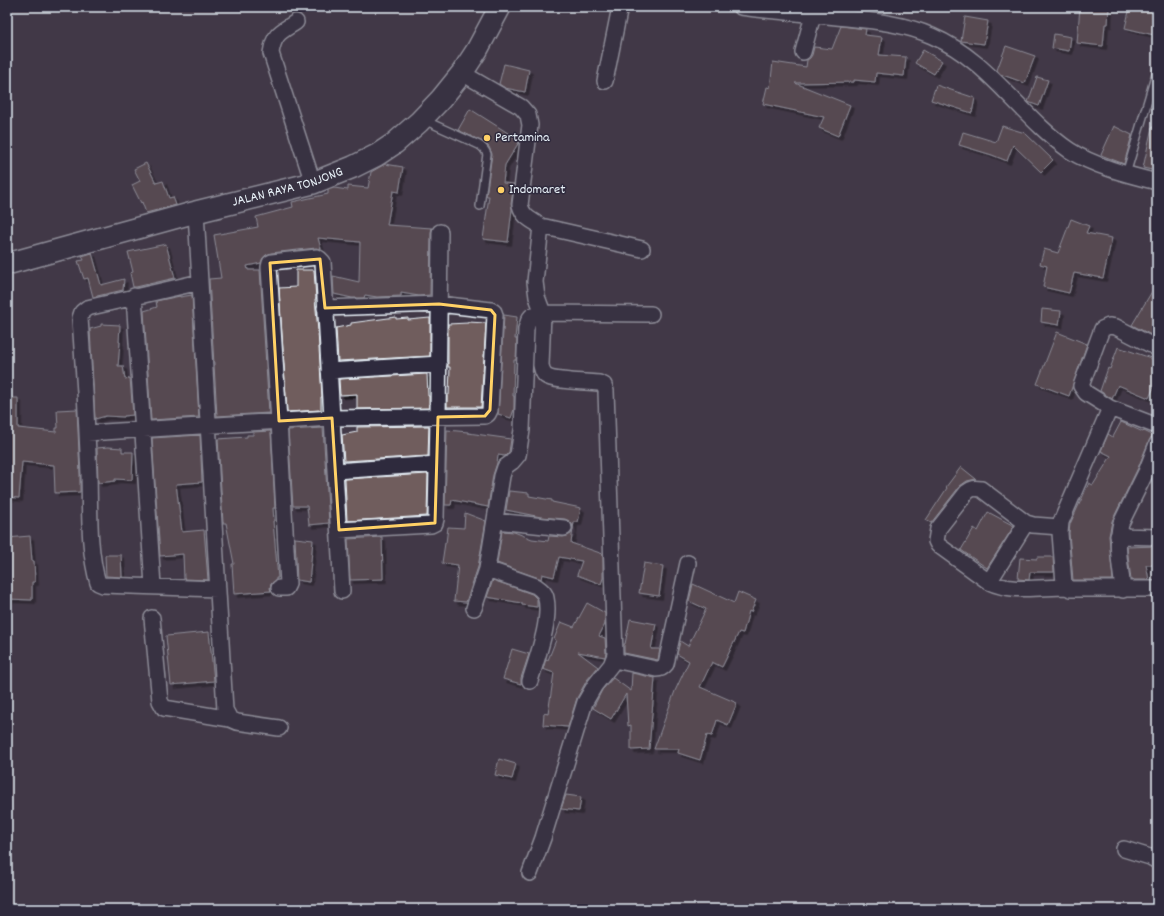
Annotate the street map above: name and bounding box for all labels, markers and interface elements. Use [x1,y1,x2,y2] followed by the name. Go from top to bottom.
[495,128,550,148] place label: Pertamina
[482,133,492,143] marker: Pertamina
[230,162,346,213] street label: JALAN RAYA TONJONG
[509,180,565,200] place label: Indomaret
[496,185,506,195] marker: Indomaret

